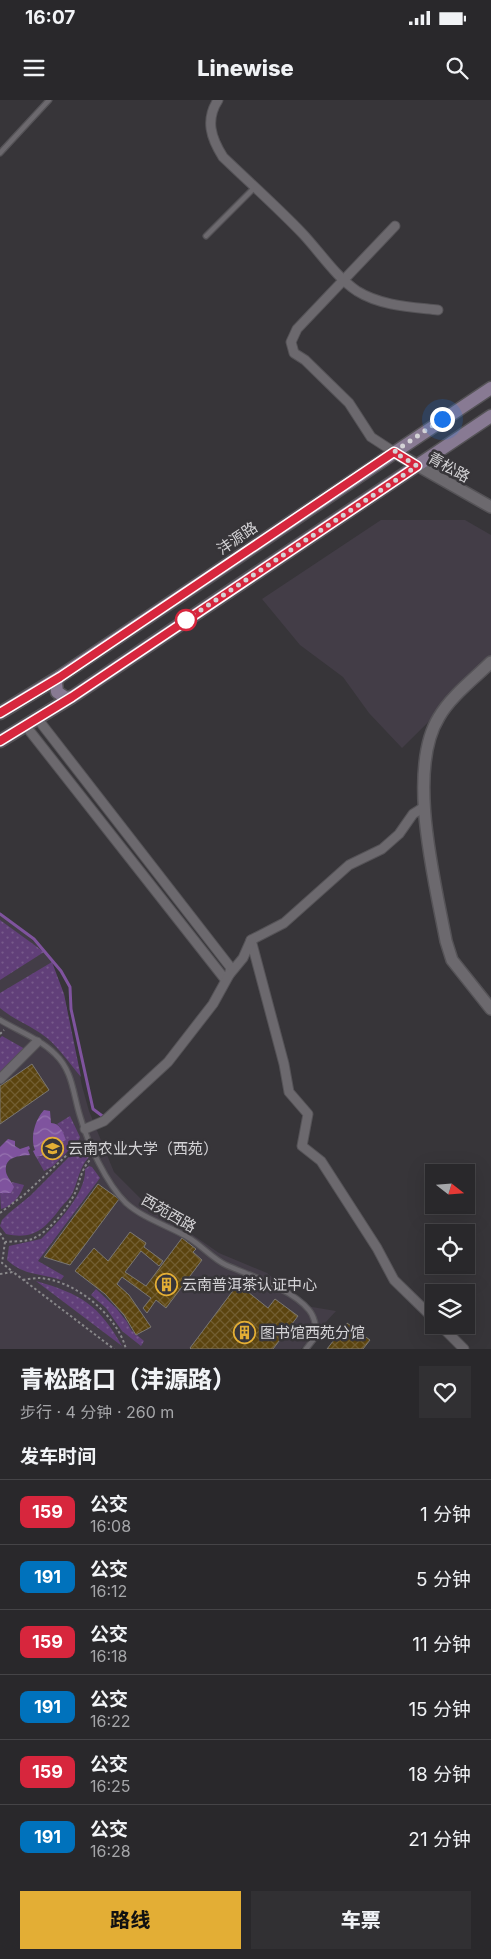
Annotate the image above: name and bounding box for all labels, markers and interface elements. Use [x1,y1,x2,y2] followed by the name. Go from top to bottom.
[25,6,75,29] text: 16:07
[20,54,48,82] icon: menu
[443,54,471,82] icon: search
[197,55,294,81] text: Linewise
[430,407,455,432] your location
[425,448,473,486] street label: 青松路
[213,518,261,558] street label: 沣源路
[175,609,197,631] unlabelled marker
[40,1136,64,1160] school or university icon: 云南农业大学（西苑）
[68,1139,218,1158] place label: 云南农业大学（西苑）
[425,1164,475,1214] north arrow
[425,1164,475,1334] map controls
[138,1190,200,1236] street label: 西苑西路
[425,1224,475,1274] button: locate
[154,1272,178,1296] building icon: 云南普洱茶认证中心
[182,1275,317,1294] place label: 云南普洱茶认证中心
[425,1284,475,1334] button: layers
[232,1320,256,1344] building icon: 图书馆西苑分馆
[260,1323,365,1342] place label: 图书馆西苑分馆
[20,1365,236,1394] text: 青松路口（沣源路）
[419,1366,471,1418] button: heart
[20,1402,174,1422] text: 步行 · 4 分钟 · 260 m
[20,1445,96,1468] text: 发车时间
[90,1493,128,1516] text: 公交
[32,1501,63,1522] text: 159
[420,1503,471,1526] text: 1 分钟
[90,1516,131,1536] text: 16:08
[90,1558,128,1581] text: 公交
[34,1566,61,1587] text: 191
[416,1568,471,1591] text: 5 分钟
[90,1581,127,1601] text: 16:12
[90,1623,128,1646] text: 公交
[32,1631,63,1652] text: 159
[412,1633,471,1656] text: 11 分钟
[90,1646,127,1666] text: 16:18
[90,1688,128,1711] text: 公交
[34,1696,61,1717] text: 191
[408,1698,471,1721] text: 15 分钟
[90,1711,131,1731] text: 16:22
[90,1753,128,1776] text: 公交
[32,1761,63,1782] text: 159
[408,1763,471,1786] text: 18 分钟
[90,1776,131,1796] text: 16:25
[90,1818,128,1841] text: 公交
[34,1826,61,1847] text: 191
[408,1828,471,1851] text: 21 分钟
[90,1841,131,1861] text: 16:28
[20,1891,241,1949] button: 路线
[251,1891,471,1949] button: 车票

